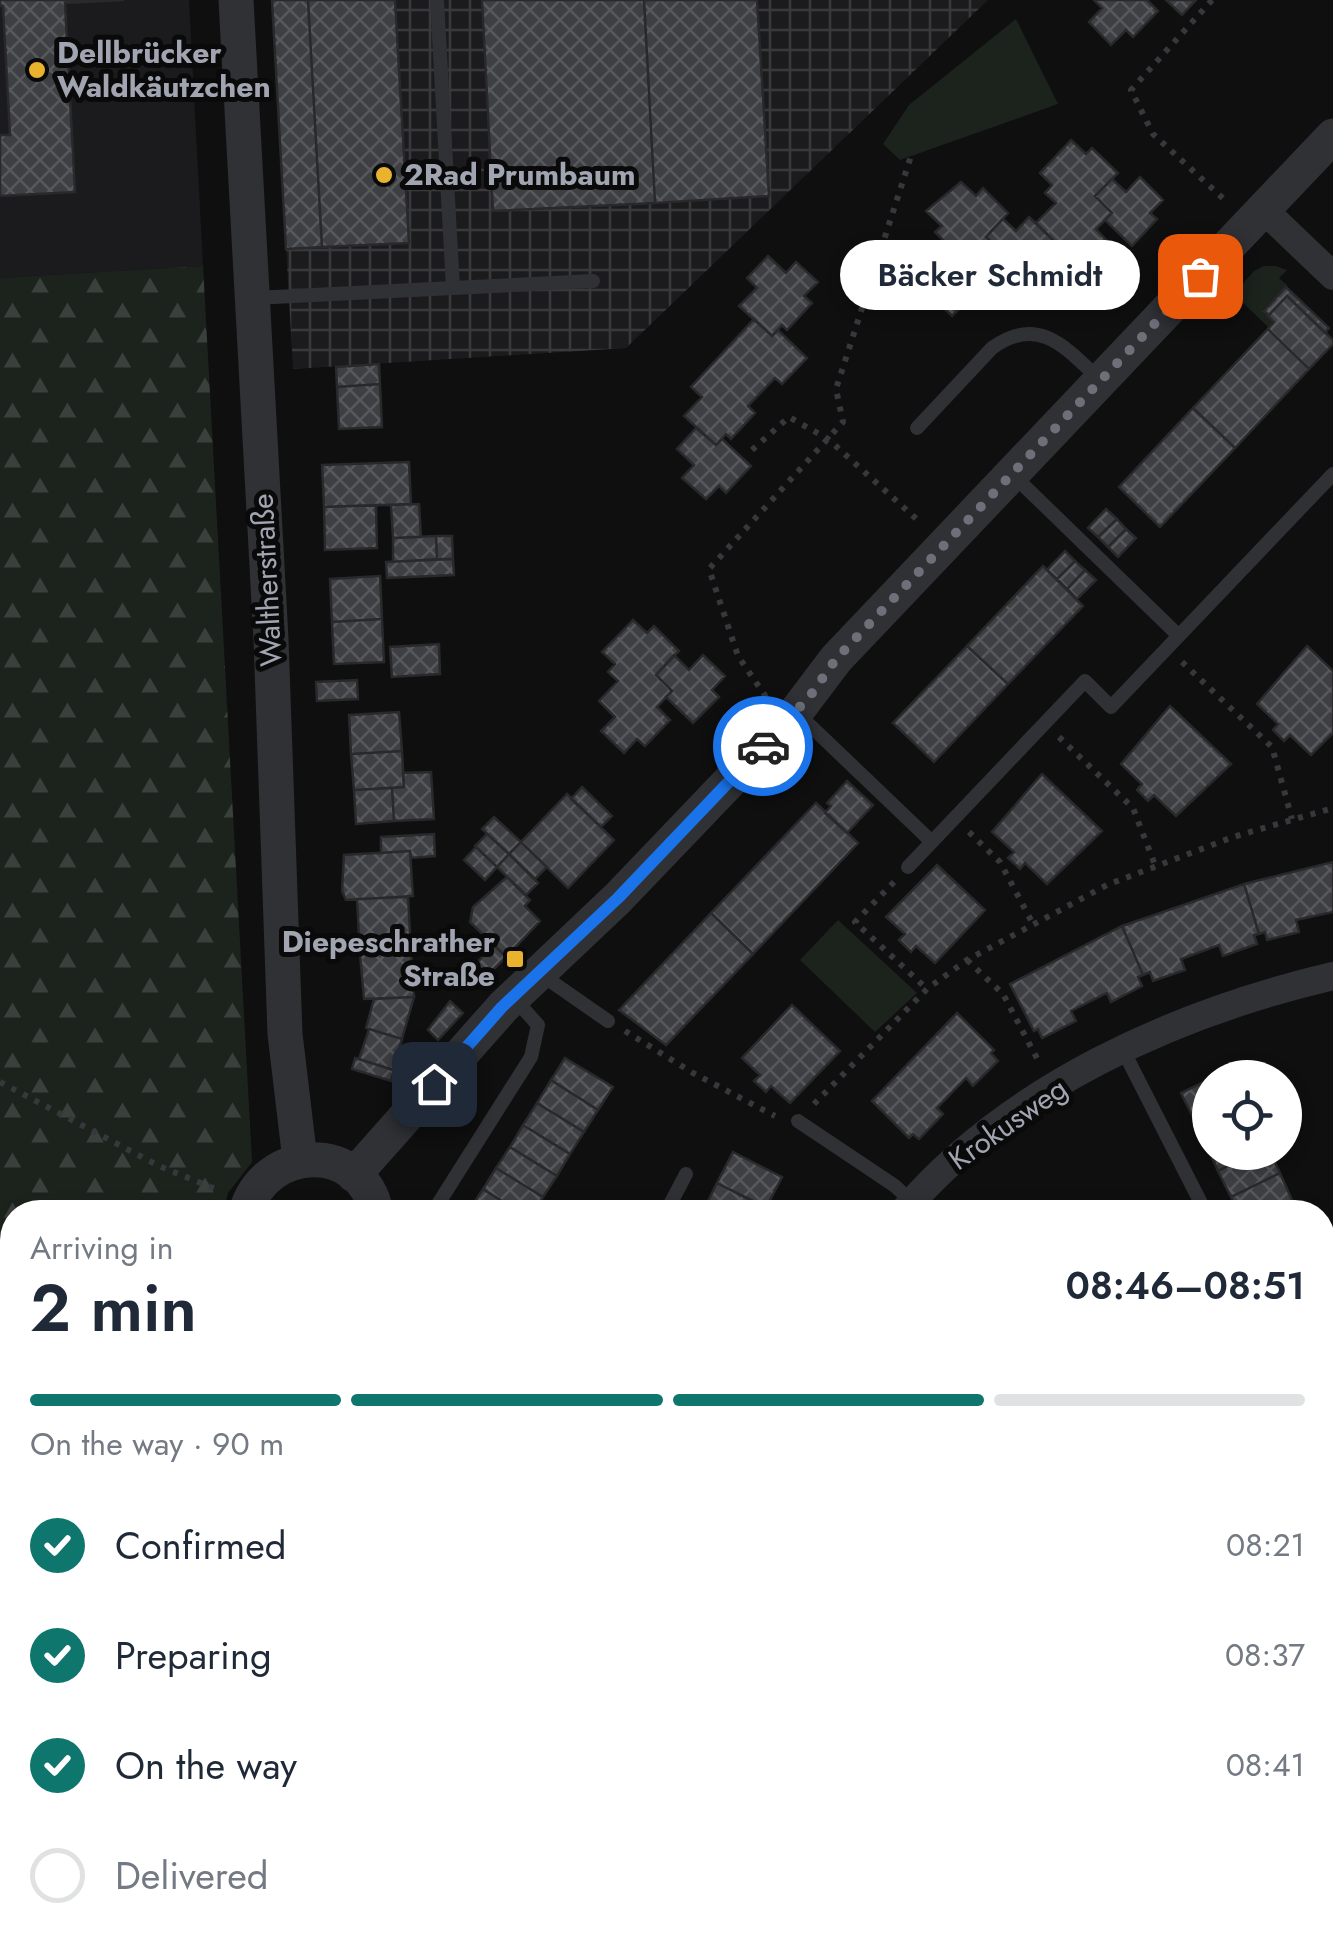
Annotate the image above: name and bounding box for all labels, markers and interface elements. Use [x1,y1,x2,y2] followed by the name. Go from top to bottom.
[57,31,271,108] place label: Dellbrücker Waldkäutzchen
[26,59,48,81] marker: Dellbrücker Waldkäutzchen
[404,153,636,196] place label: 2Rad Prumbaum
[373,164,395,186] marker: 2Rad Prumbaum
[1158,234,1243,319] pin
[840,241,1140,311] callout: Bäcker Schmidt
[1173,249,1228,304] icon: bag
[878,252,1102,298] text: Bäcker Schmidt
[240,492,293,668] street label: Waltherstraße
[713,696,813,796] courier
[736,719,791,774] icon: car
[282,920,496,997] place label: Diepeschrather Straße
[504,948,526,970] marker: Diepeschrather Straße
[392,1042,477,1127] pin
[407,1057,462,1112] icon: home
[1192,1060,1302,1170] map controls
[1192,1060,1302,1170] button: locate
[940,1067,1076,1180] street label: Krokusweg
[30,1225,174,1271] text: Arriving in
[1065,1258,1305,1313] text: 08:46–08:51
[30,1261,197,1355] text: 2 min
[30,1421,284,1467] text: On the way · 90 m
[30,1518,85,1573] icon: check
[115,1518,286,1573] text: Confirmed
[1226,1522,1305,1568] text: 08:21
[30,1628,85,1683] icon: check
[115,1628,272,1683] text: Preparing
[1225,1632,1305,1678] text: 08:37
[30,1738,85,1793] icon: check
[115,1738,297,1793] text: On the way
[1226,1742,1305,1788] text: 08:41
[115,1848,268,1903] text: Delivered

